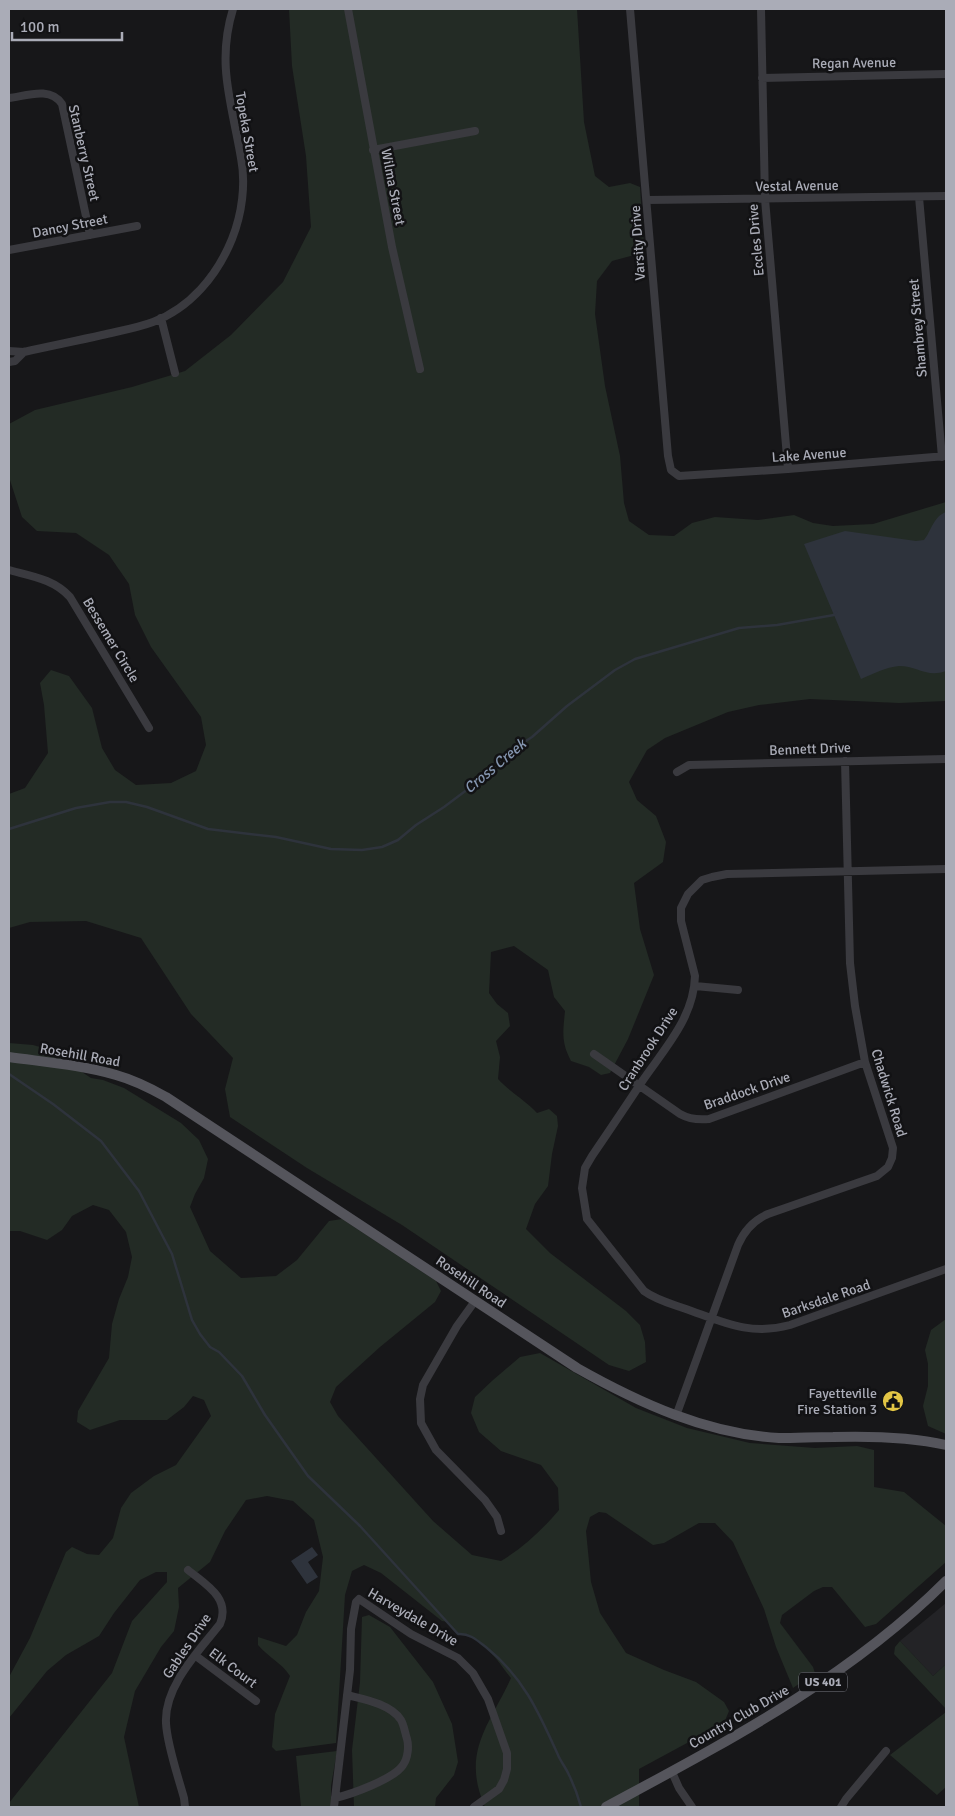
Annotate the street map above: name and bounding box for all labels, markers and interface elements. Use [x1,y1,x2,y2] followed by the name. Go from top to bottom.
[12,10,122,42] scale bar
[20,18,60,36] text: 100 m
[812,54,896,72] street label: Regan Avenue
[232,91,262,174] street label: Topeka Street
[65,103,103,203] street label: Stanberry Street
[377,147,409,227] street label: Wilma Street
[755,177,839,195] street label: Vestal Avenue
[744,203,768,277] street label: Eccles Drive
[627,205,649,281] street label: Varsity Drive
[31,210,109,242] street label: Dancy Street
[905,278,931,378] street label: Shambrey Street
[771,444,847,466] street label: Lake Avenue
[79,595,143,685] street label: Bessemer Circle
[460,734,531,797] water label: Cross Creek
[769,739,851,759] street label: Bennett Drive
[615,1004,681,1094] street label: Cranbrook Drive
[39,1040,121,1070] street label: Rosehill Road
[868,1047,910,1139] street label: Chadwick Road
[701,1068,793,1114] street label: Braddock Drive
[433,1252,509,1312] street label: Rosehill Road
[780,1276,872,1322] street label: Barksdale Road
[797,1385,877,1418] place label: Fayetteville Fire Station 3
[881,1389,905,1413] public building icon: Fayetteville Fire Station 3
[365,1584,461,1650] street label: Harveydale Drive
[159,1610,215,1682] street label: Gables Drive
[206,1644,260,1692] street label: Elk Court
[799,1672,847,1691] road number: US 401
[686,1681,792,1753] street label: Country Club Drive

